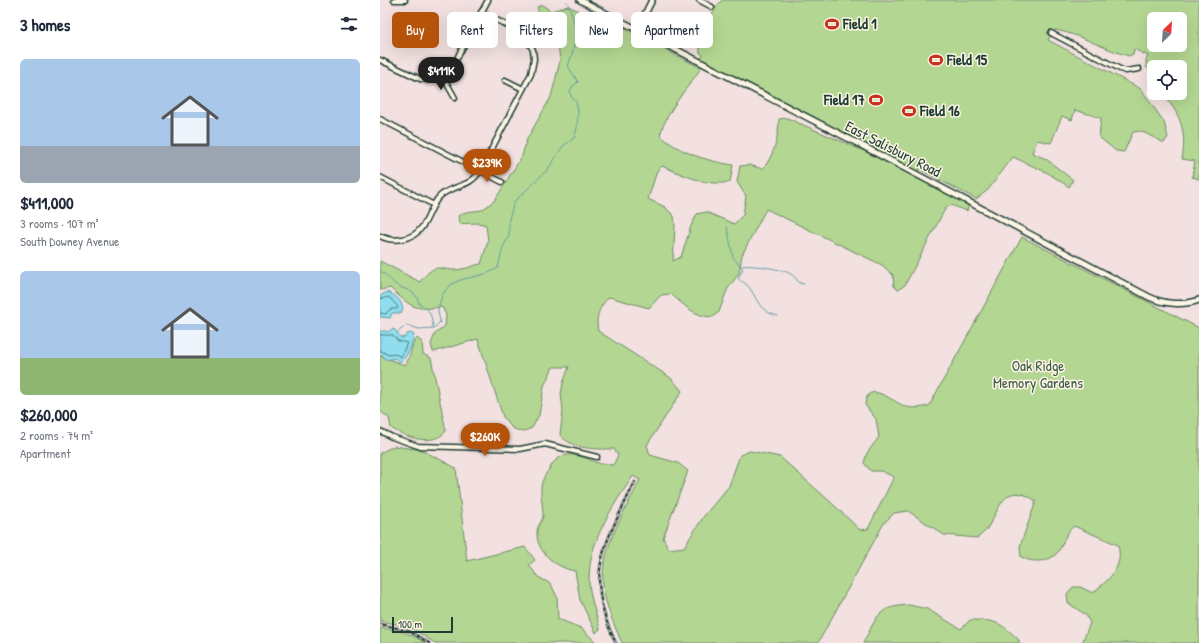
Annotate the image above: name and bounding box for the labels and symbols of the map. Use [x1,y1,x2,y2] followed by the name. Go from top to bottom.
[1147,12,1187,52] north arrow
[842,13,877,34] place label: Field 1
[824,16,840,32] sports icon: Field 1
[946,49,988,70] place label: Field 15
[928,52,944,68] sports icon: Field 15
[413,57,469,91] pin: $411K
[823,89,866,110] place label: Field 17
[868,92,884,108] sports icon: Field 17
[919,100,960,121] place label: Field 16
[901,103,917,119] sports icon: Field 16
[842,115,945,182] street label: East Salisbury Road
[459,149,515,183] pin: $239K
[993,355,1083,393] park label: Oak Ridge Memory Gardens
[457,423,513,457] pin: $260K
[392,615,453,634] scale bar

